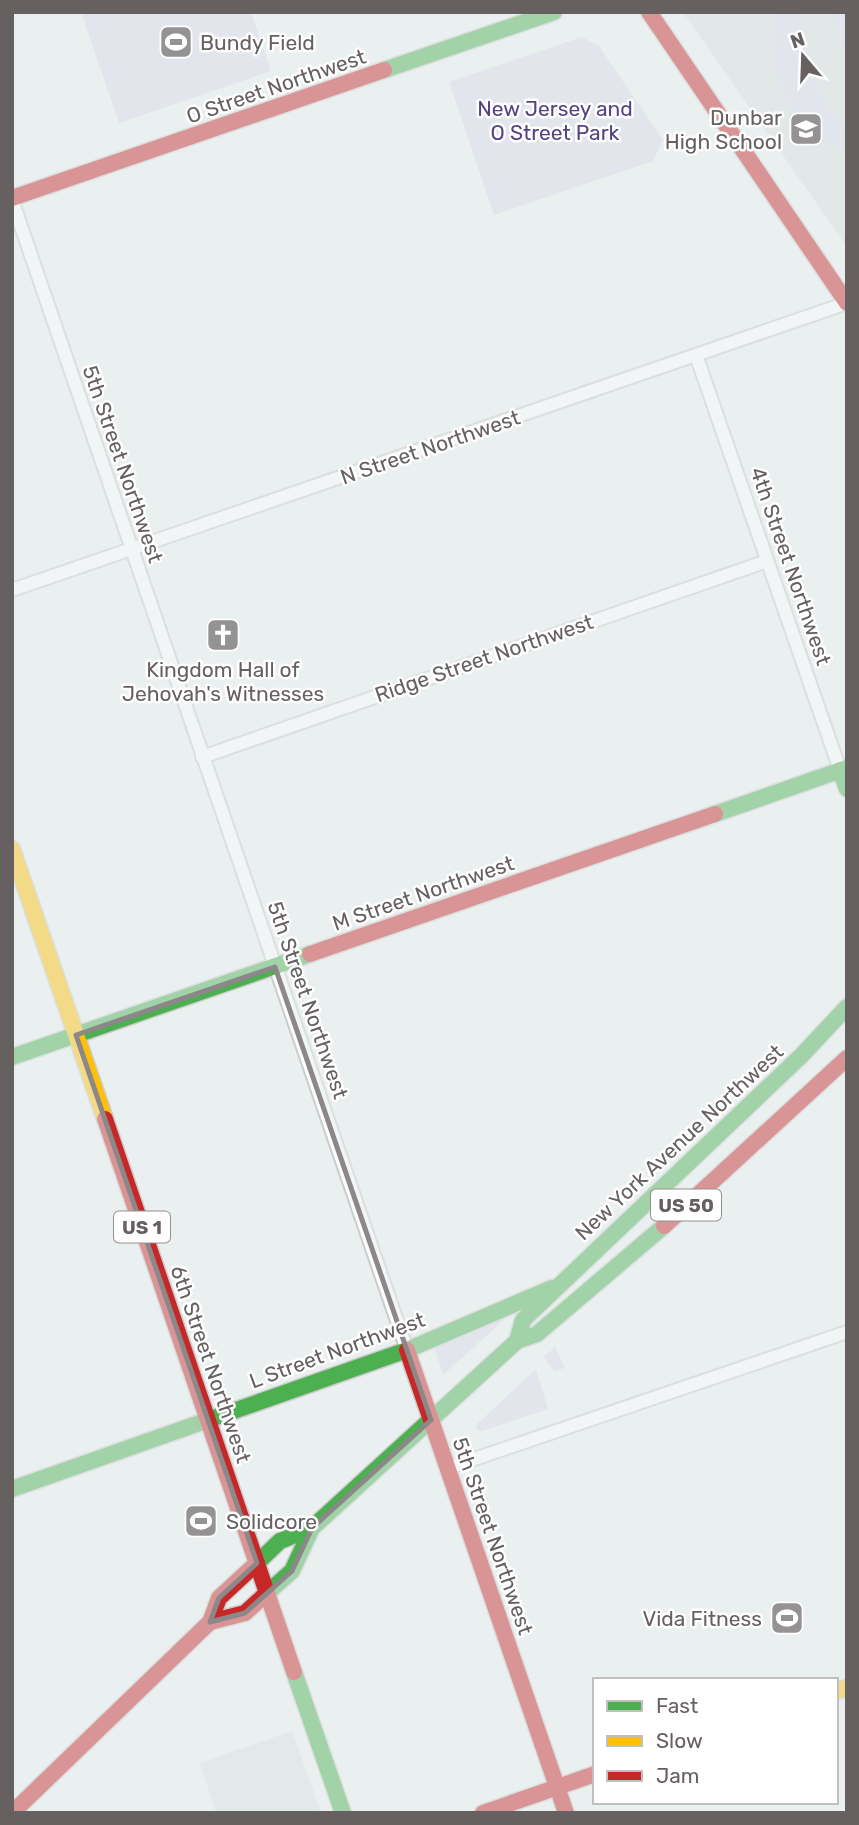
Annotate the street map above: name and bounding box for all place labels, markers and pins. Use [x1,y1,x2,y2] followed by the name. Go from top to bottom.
[157,23,195,61] sports icon: Bundy Field
[200,30,315,55] place label: Bundy Field
[665,105,782,154] place label: Dunbar High School
[787,110,825,148] school or university icon: Dunbar High School
[204,616,242,654] church icon: Kingdom Hall of Jehovah's Witnesses
[122,657,324,706] place label: Kingdom Hall of Jehovah's Witnesses
[182,1502,220,1540] sports icon: Solidcore
[226,1509,317,1534] place label: Solidcore
[768,1599,806,1637] sports icon: Vida Fitness
[643,1606,762,1631] place label: Vida Fitness

